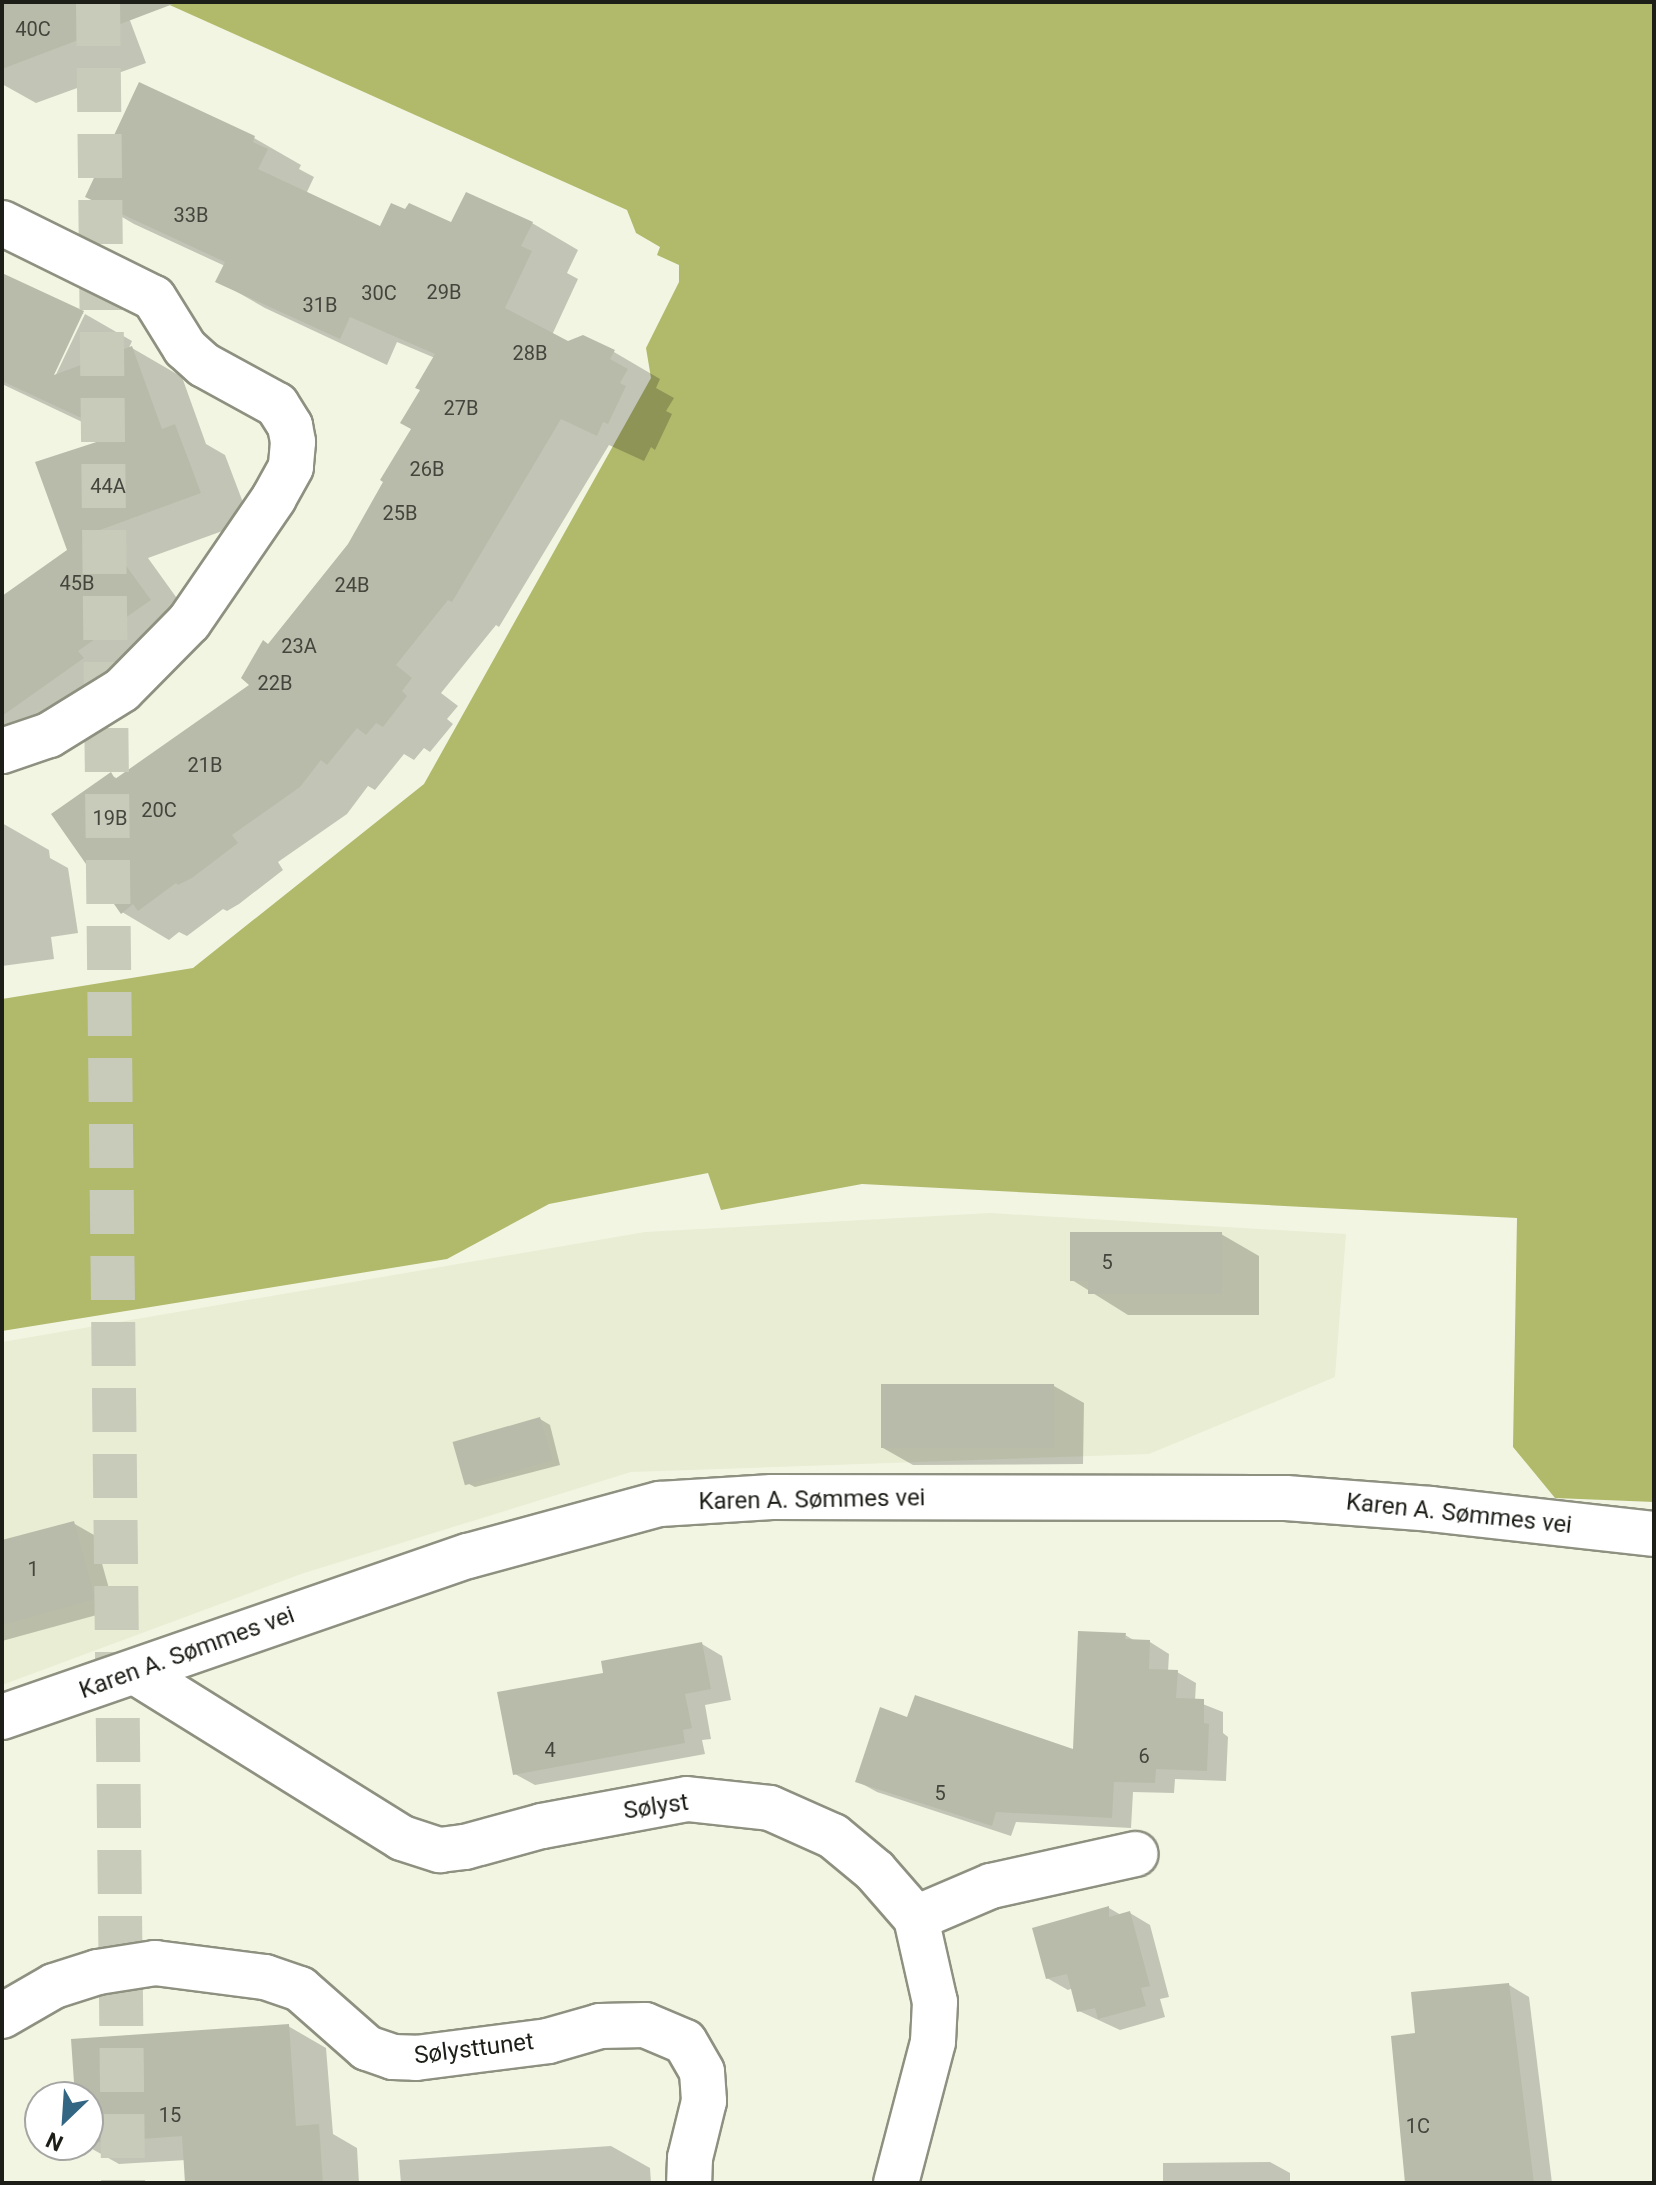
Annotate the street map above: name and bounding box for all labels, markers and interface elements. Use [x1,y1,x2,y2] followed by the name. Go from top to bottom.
[15,17,51,41] house number: 40C
[174,203,208,227] house number: 33B
[427,280,461,304] house number: 29B
[361,281,397,305] house number: 30C
[303,293,337,317] house number: 31B
[513,341,547,365] house number: 28B
[444,396,478,420] house number: 27B
[410,457,444,481] house number: 26B
[90,474,126,498] house number: 44A
[383,501,417,525] house number: 25B
[60,571,94,595] house number: 45B
[335,573,369,597] house number: 24B
[281,634,317,658] house number: 23A
[258,671,292,695] house number: 22B
[188,753,222,777] house number: 21B
[141,798,177,822] house number: 20C
[93,806,127,830] house number: 19B
[1101,1250,1113,1274] house number: 5
[698,1484,926,1516] street label: Karen A. Sømmes vei
[1345,1488,1573,1540] street label: Karen A. Sømmes vei
[27,1557,39,1581] house number: 1
[75,1601,299,1705] street label: Karen A. Sømmes vei
[544,1738,556,1762] house number: 4
[1138,1744,1150,1768] house number: 6
[934,1781,946,1805] house number: 5
[622,1788,690,1826] street label: Sølyst
[413,2027,535,2071] street label: Sølysttunet
[24,2081,104,2161] north arrow
[159,2103,181,2127] house number: 15
[1406,2114,1430,2138] house number: 1C
[42,2127,67,2156] text: N

